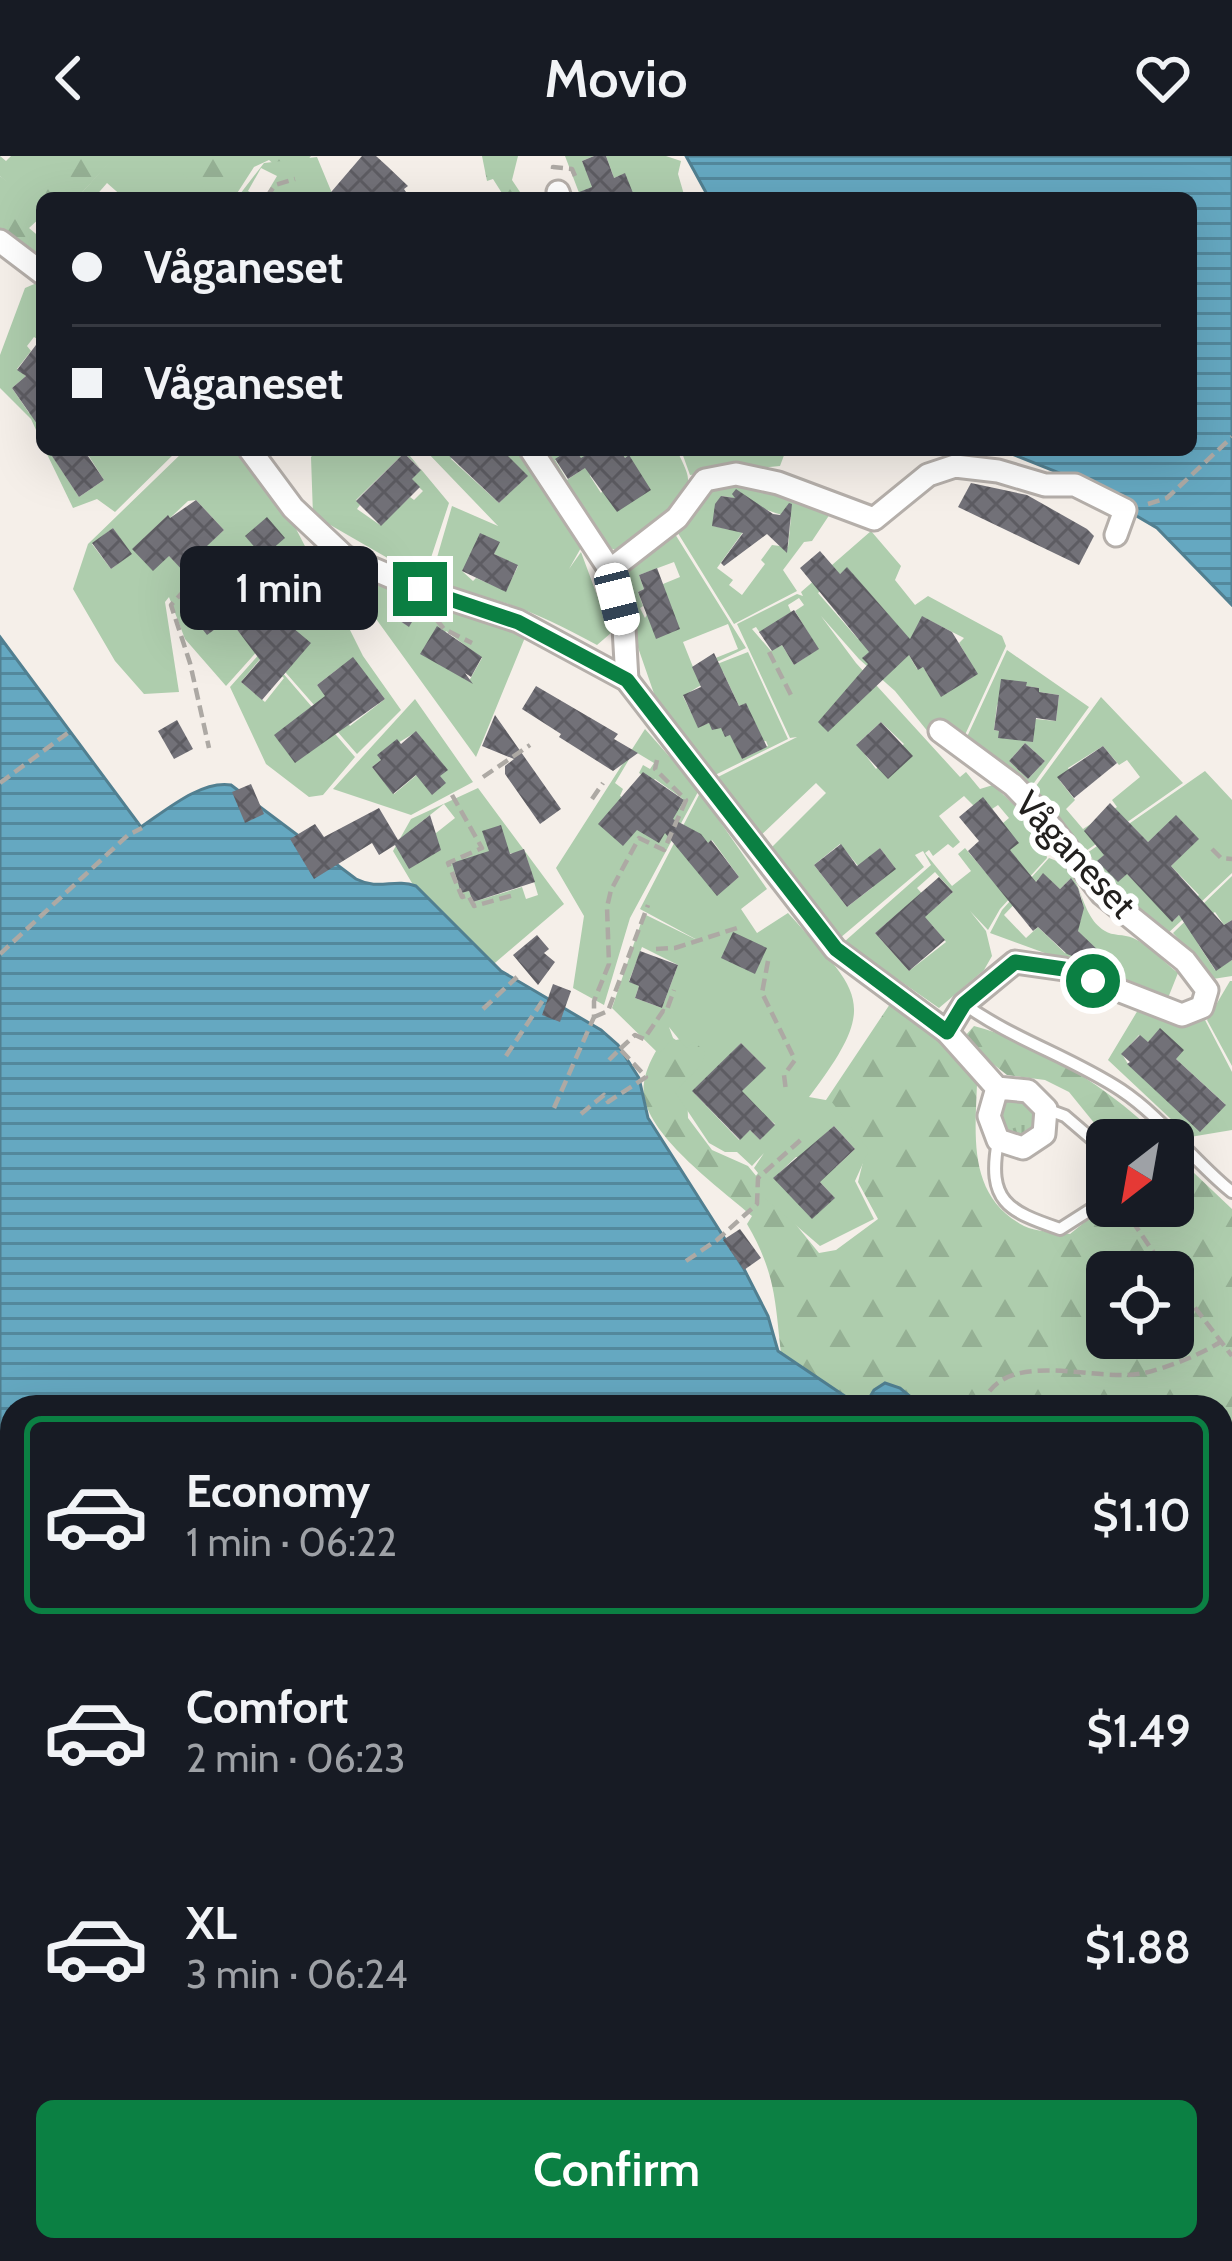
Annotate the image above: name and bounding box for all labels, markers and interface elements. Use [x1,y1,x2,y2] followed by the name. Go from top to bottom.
[36,45,102,111] icon: back
[544,45,688,111] text: Movio
[1130,45,1196,111] icon: heart
[144,240,343,294] text: Våganeset
[144,356,343,410] text: Våganeset
[180,547,378,631] callout: 1 min
[591,560,643,638] car
[393,562,447,616] route end
[235,564,323,612] text: 1 min
[1006,782,1146,926] street label: Våganeset
[1066,954,1120,1008] route start
[1086,1119,1194,1227] north arrow
[1086,1119,1194,1359] map controls
[1086,1251,1194,1359] button: locate
[42,1461,150,1569] icon: car
[186,1464,370,1518] text: Economy
[1092,1488,1191,1542] text: $1.10
[186,1518,397,1566] text: 1 min · 06:22
[42,1677,150,1785] icon: car
[186,1680,349,1734] text: Comfort
[1087,1704,1191,1758] text: $1.49
[186,1734,405,1782] text: 2 min · 06:23
[42,1893,150,2001] icon: car
[186,1896,237,1950] text: XL
[1085,1920,1191,1974] text: $1.88
[186,1950,407,1998] text: 3 min · 06:24
[36,2100,1197,2238] button: Confirm

